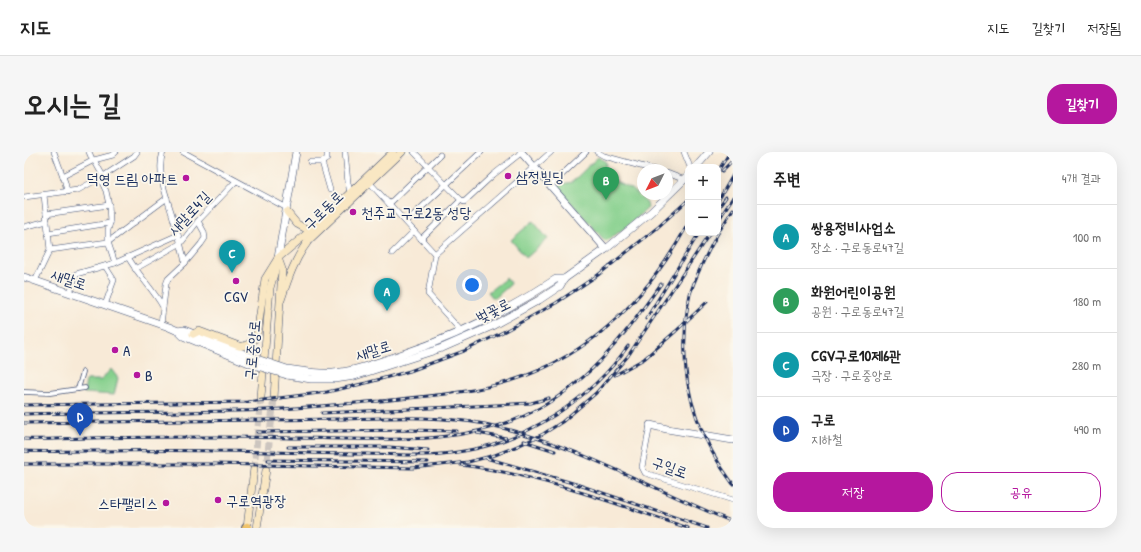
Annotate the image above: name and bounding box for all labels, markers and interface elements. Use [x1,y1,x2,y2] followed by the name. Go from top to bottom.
[20,14,51,40] text: 지도
[987,18,1009,37] text: 지도
[1031,18,1065,37] text: 길찾기
[1087,18,1121,37] text: 저장됨
[1047,84,1117,124] button: 길찾기
[24,85,121,123] text: 오시는 길
[637,164,673,200] north arrow
[685,164,721,236] map controls
[685,164,721,200] button: +
[516,166,564,187] place label: 삼정빌딩
[593,167,619,200] pin: B
[773,167,800,190] text: 주변
[87,168,178,189] place label: 덕영 드림 아파트
[1062,169,1101,187] text: 4개 결과
[503,171,513,181] marker: 삼정빌딩
[181,173,191,183] marker: 덕영 드림 아파트
[163,186,215,240] street label: 새말로4길
[298,186,348,234] street label: 구로동로
[685,200,721,236] button: −
[361,202,471,223] place label: 천주교 구로2동 성당
[348,207,358,217] marker: 천주교 구로2동 성당
[811,217,896,238] text: 쌍용정비사업소
[783,228,789,246] text: A
[1073,228,1101,246] text: 100 m
[811,238,904,256] text: 장소 · 구로동로47길
[219,240,245,273] pin: C
[48,263,90,295] street label: 새말로
[462,275,482,295] your location
[231,276,241,286] marker: CGV
[374,278,400,311] pin: A
[811,281,896,302] text: 화원어린이공원
[224,286,248,307] place label: CGV
[472,292,514,328] street label: 벚꽃로
[783,292,789,310] text: B
[1073,292,1101,310] text: 180 m
[811,302,904,320] text: 공원 · 구로동로47길
[239,319,265,381] street label: 구로중앙로
[353,335,393,365] street label: 새말로
[123,340,131,361] place label: A
[110,345,120,355] marker: A
[811,345,901,366] text: CGV구로10제6관
[782,356,790,374] text: C
[1072,356,1101,374] text: 280 m
[145,365,153,386] place label: B
[811,366,893,384] text: 극장 · 구로중앙로
[132,370,142,380] marker: B
[67,403,93,436] pin: D
[811,409,835,430] text: 구로
[783,420,789,438] text: D
[1074,420,1101,438] text: 490 m
[811,430,842,448] text: 지하철
[649,451,691,483] street label: 구일로
[773,472,933,512] button: 저장
[941,472,1101,512] button: 공유
[226,490,286,511] place label: 구로역광장
[98,493,158,514] place label: 스타팰리스
[213,495,223,505] marker: 구로역광장
[161,498,171,508] marker: 스타팰리스

